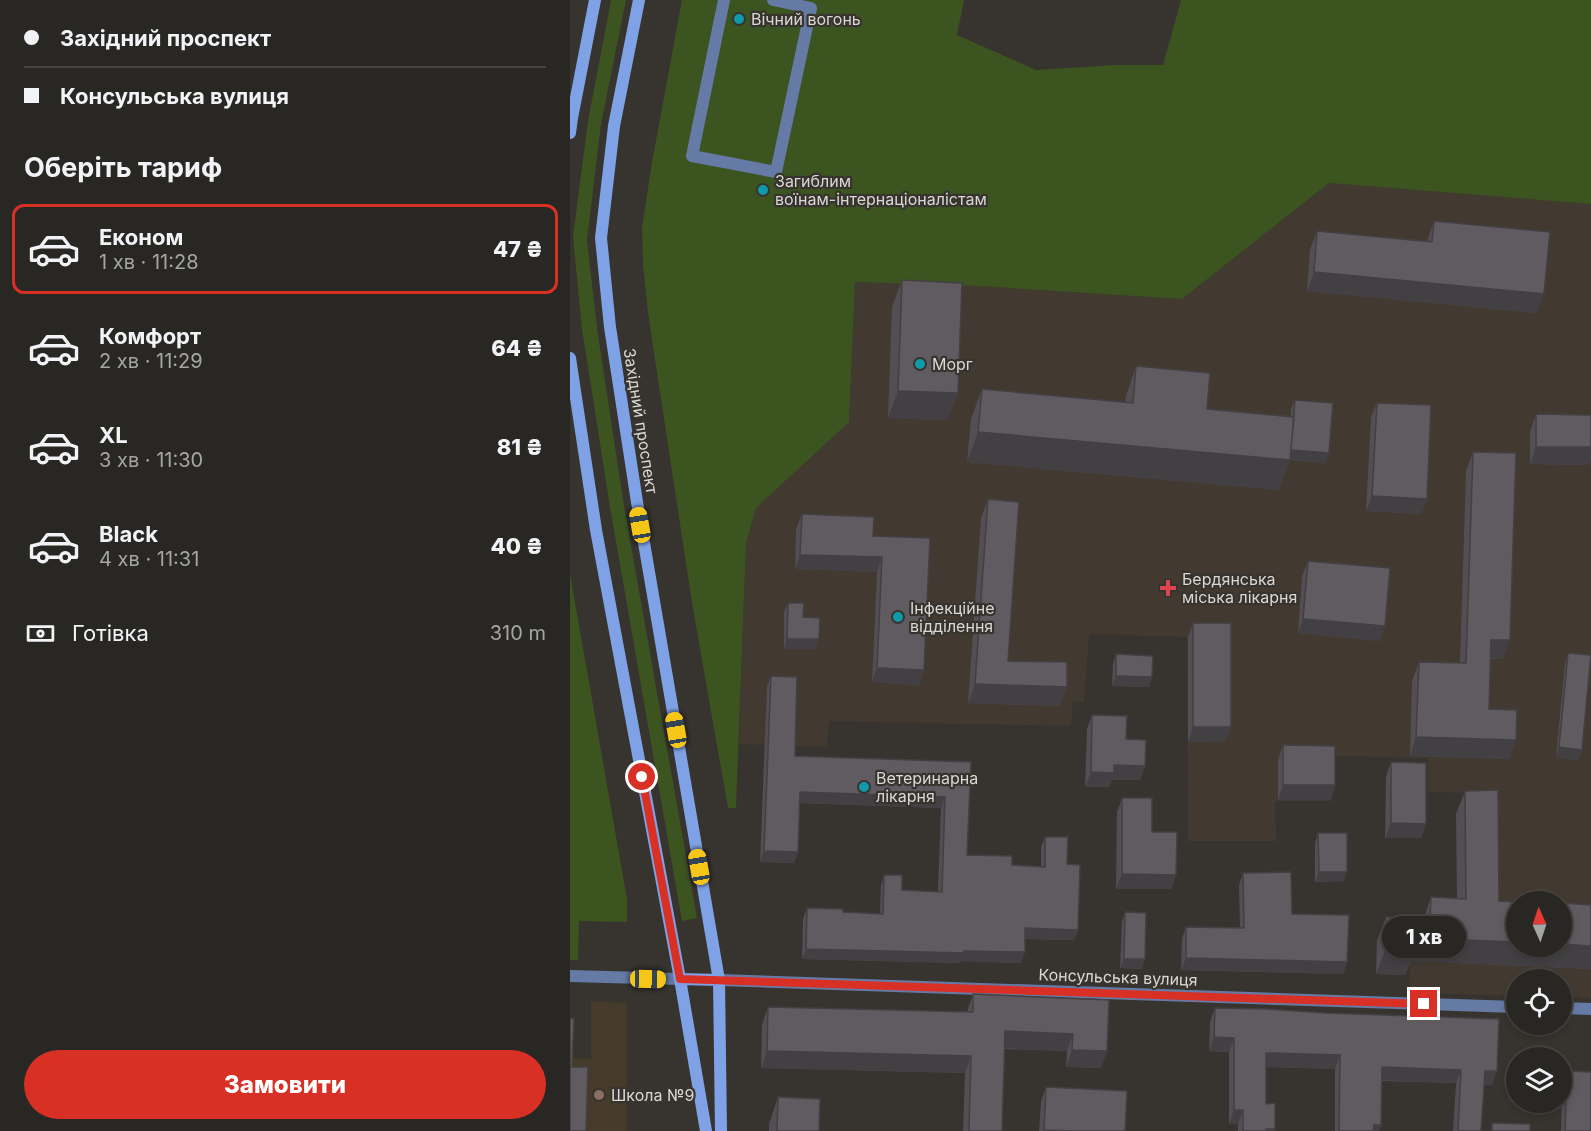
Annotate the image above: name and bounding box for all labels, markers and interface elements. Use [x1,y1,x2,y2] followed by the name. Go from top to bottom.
[751,9,861,29] place label: Вічний вогонь
[732,12,746,26] marker: Вічний вогонь
[60,25,271,51] text: Західний проспект
[60,83,289,109] text: Консульська вулиця
[24,151,222,184] text: Оберіть тариф
[775,171,987,209] place label: Загиблим воїнам-інтернаціоналістам
[756,183,770,197] marker: Загиблим воїнам-інтернаціоналістам
[27,222,81,276] icon: car
[99,224,183,250] text: Економ
[493,236,543,262] text: 47 ₴
[99,250,199,274] text: 1 хв · 11:28
[27,321,81,375] icon: car
[99,323,201,349] text: Комфорт
[491,335,543,361] text: 64 ₴
[620,347,662,496] street label: Західний проспект
[99,349,203,373] text: 2 хв · 11:29
[932,354,973,374] place label: Морг
[913,357,927,371] marker: Морг
[27,420,81,474] icon: car
[99,422,128,448] text: XL
[497,434,543,460] text: 81 ₴
[99,448,203,472] text: 3 хв · 11:30
[628,506,652,544] car
[27,519,81,573] icon: car
[99,521,158,547] text: Black
[491,533,543,559] text: 40 ₴
[99,547,199,571] text: 4 хв · 11:31
[1182,569,1297,607] place label: Бердянська міська лікарня
[1159,579,1177,597] marker: Бердянська міська лікарня
[910,598,994,636] place label: Інфекційне відділення
[891,610,905,624] marker: Інфекційне відділення
[24,617,57,650] icon: cash
[72,620,149,646] text: Готівка
[490,621,546,645] text: 310 m
[664,711,688,749] car
[628,763,655,790] route start
[876,768,978,806] place label: Ветеринарна лікарня
[857,780,871,794] marker: Ветеринарна лікарня
[687,848,711,886] car
[1506,891,1572,957] north arrow
[1506,891,1572,1113] map controls
[1382,917,1466,959] callout: 1 хв
[1406,925,1442,949] text: 1 хв
[1038,964,1198,990] street label: Консульська вулиця
[1506,969,1572,1035] button: locate
[630,970,666,988] car
[1410,990,1437,1017] route end
[1506,1047,1572,1113] button: layers
[24,1050,546,1119] button: Замовити
[611,1085,694,1105] place label: Школа №9
[592,1088,606,1102] marker: Школа №9

